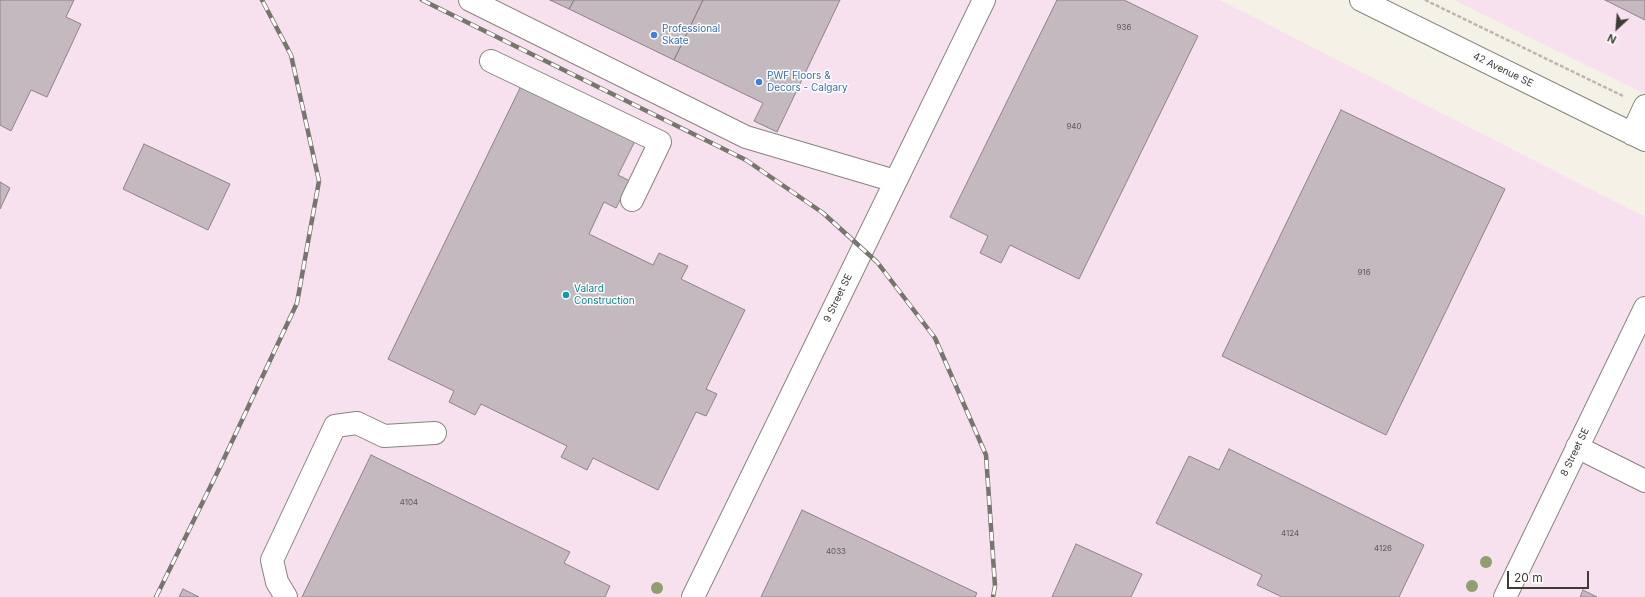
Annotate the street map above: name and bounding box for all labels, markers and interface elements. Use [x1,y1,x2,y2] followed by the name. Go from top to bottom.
[1597,8,1637,48] north arrow
[662,23,720,46] place label: Professional Skate
[1117,23,1131,33] house number: 936
[649,30,659,40] marker: Professional Skate
[1605,31,1619,47] text: N
[1471,50,1535,90] street label: 42 Avenue SE
[767,70,848,94] place label: PWF Floors & Decors - Calgary
[754,77,764,87] marker: PWF Floors & Decors - Calgary
[1066,122,1082,132] house number: 940
[1357,268,1371,278] house number: 916
[821,272,855,324] street label: 9 Street SE
[574,283,635,306] place label: Valard Construction
[561,290,571,300] marker: Valard Construction
[1558,426,1592,478] street label: 8 Street SE
[400,498,418,508] house number: 4104
[1281,529,1299,539] house number: 4124
[1374,544,1392,554] house number: 4126
[826,547,846,557] house number: 4033
[1509,563,1591,589] scale bar
[1514,570,1543,585] text: 20 m

